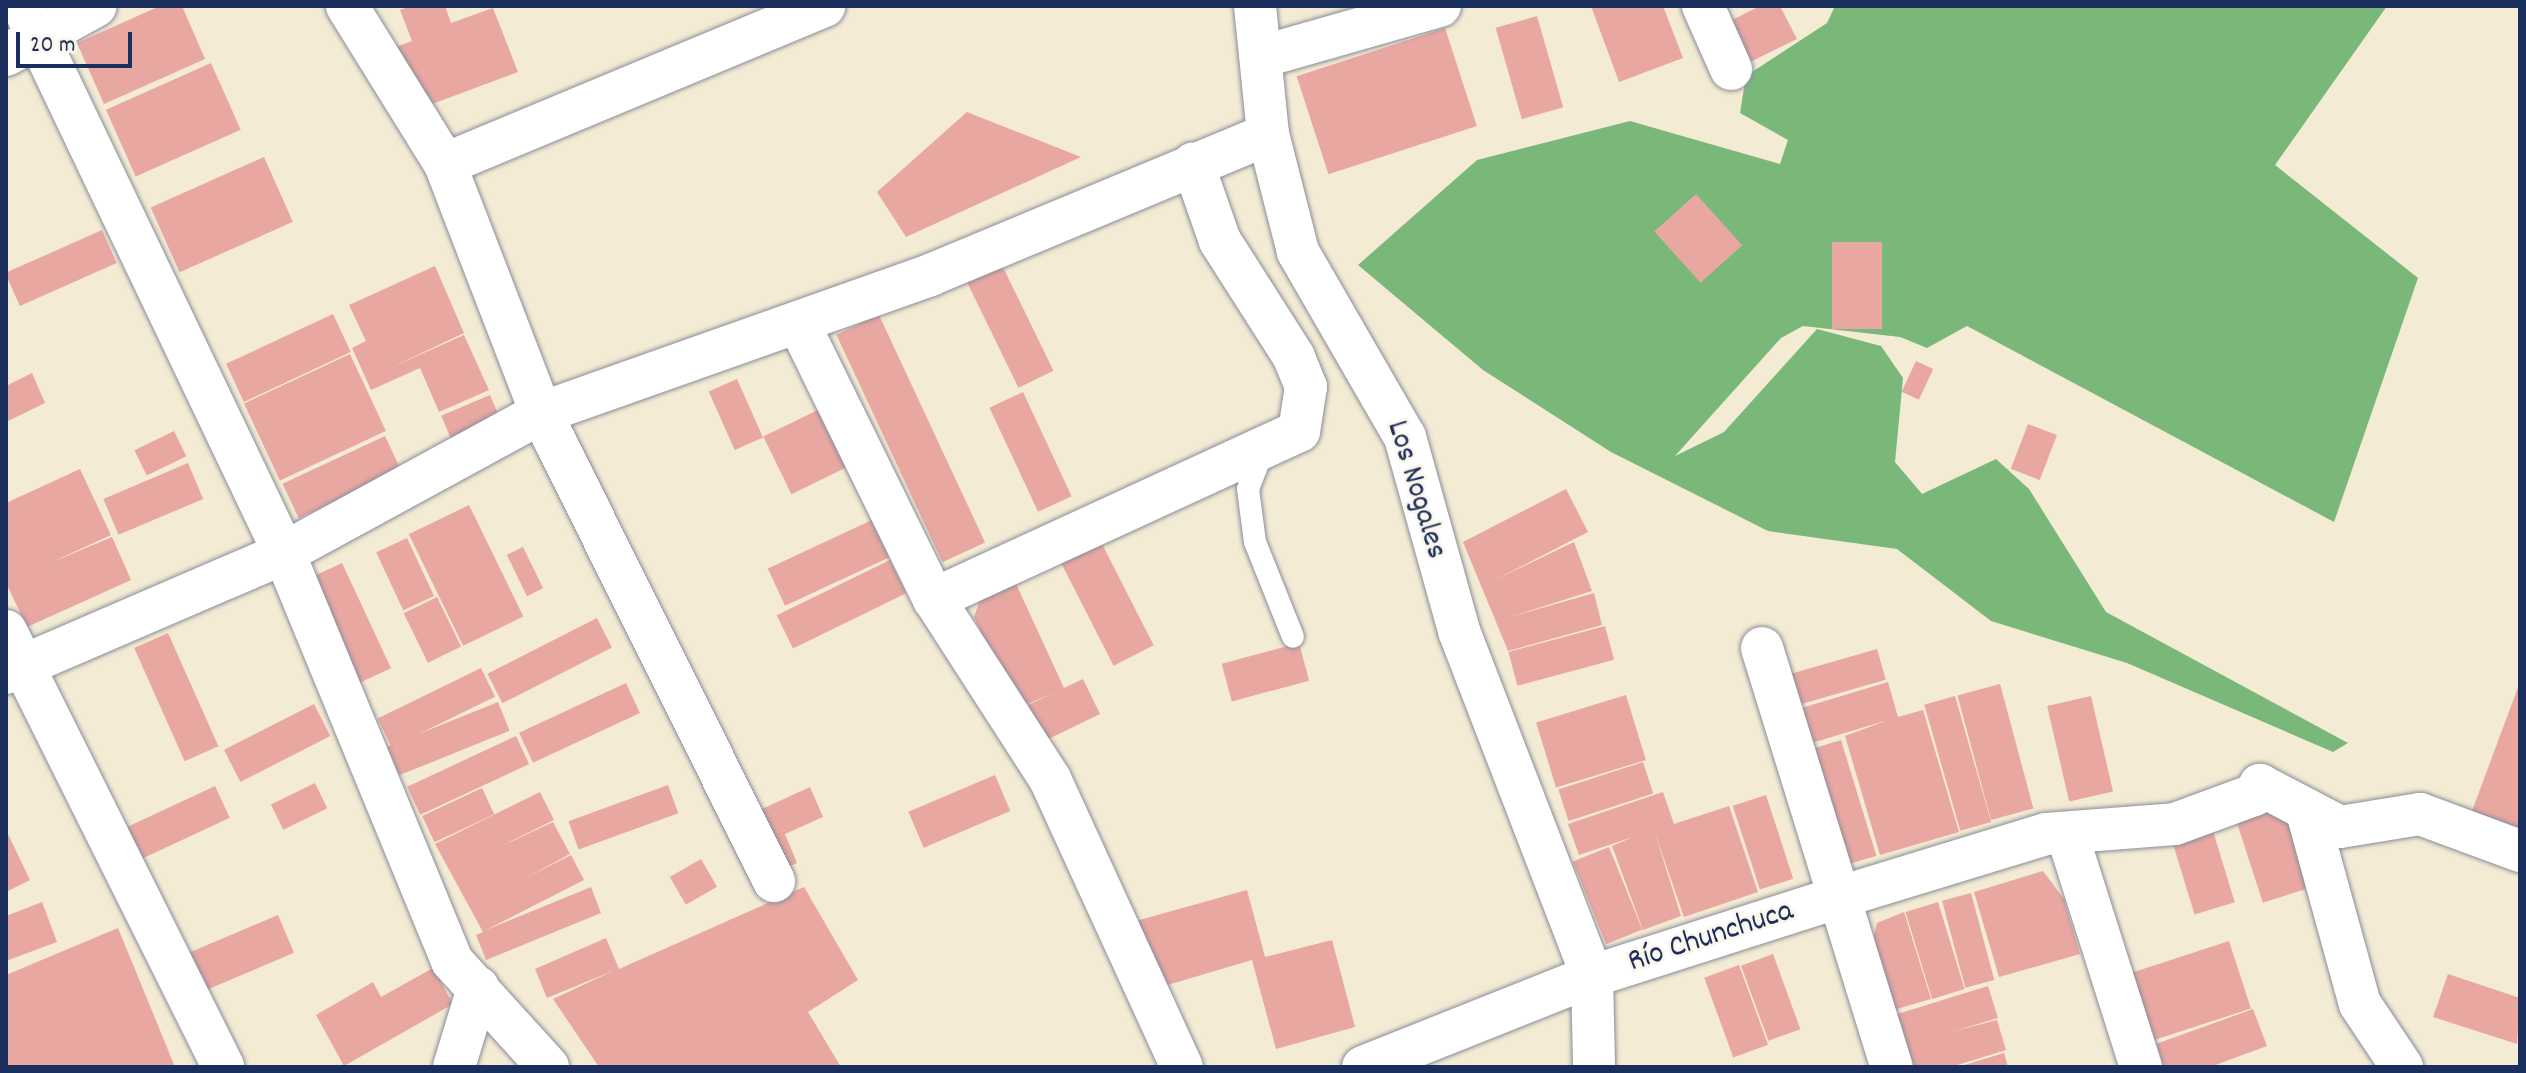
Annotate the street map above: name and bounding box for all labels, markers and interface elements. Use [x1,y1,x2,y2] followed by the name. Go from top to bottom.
[20,16,136,66] scale bar
[30,29,76,63] text: 20 m
[1376,416,1454,564] street label: Los Nogales
[1624,893,1798,983] street label: Río Chunchuca

